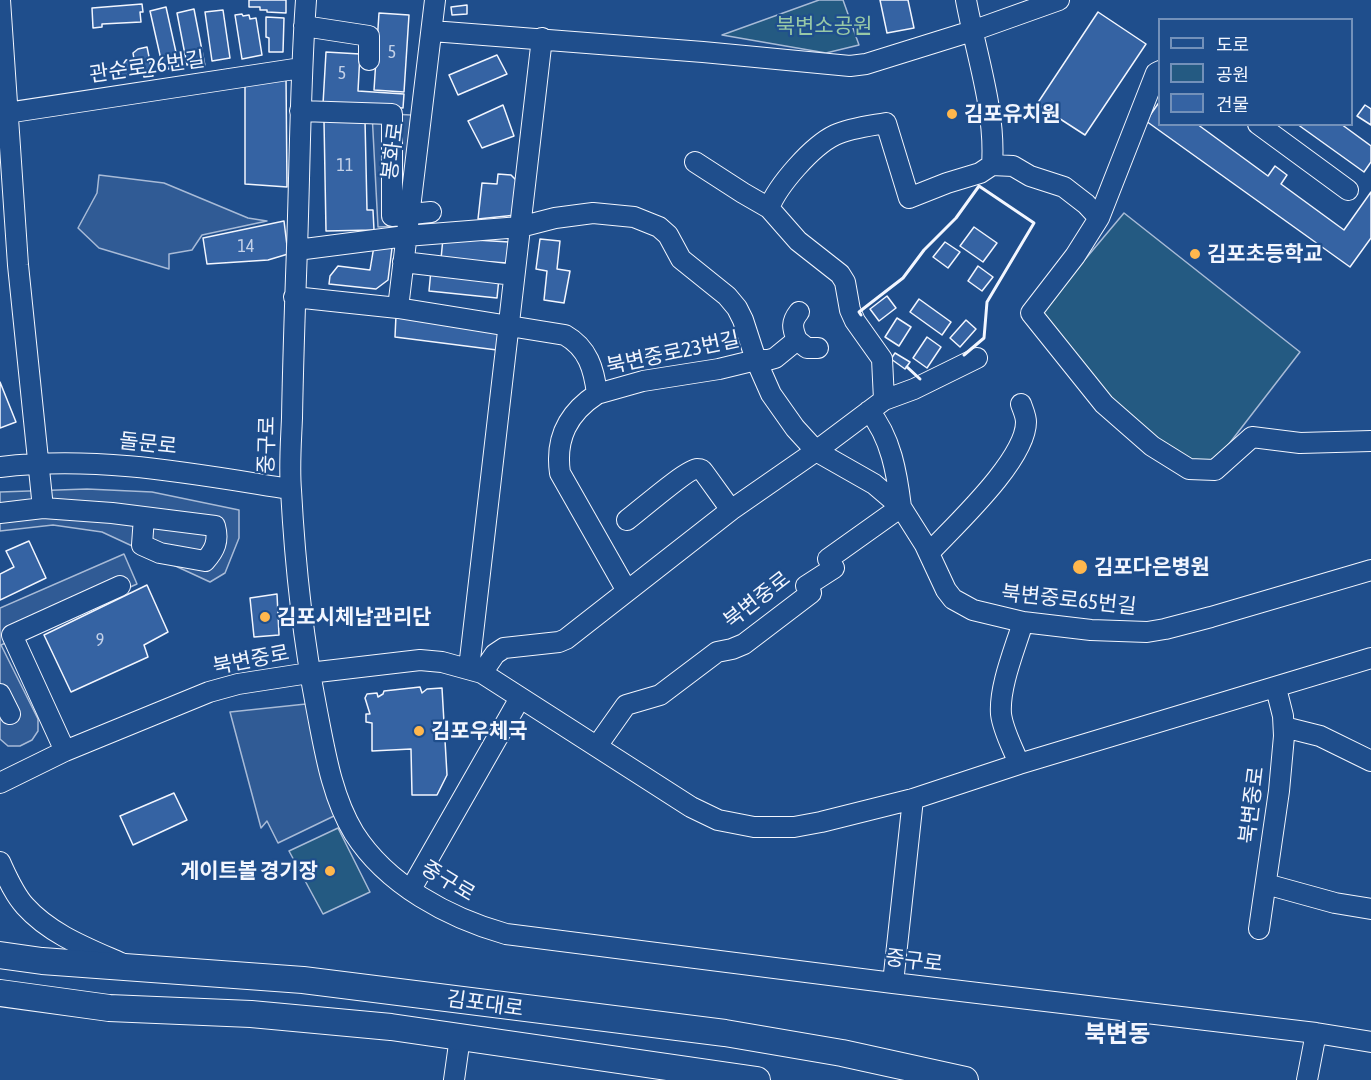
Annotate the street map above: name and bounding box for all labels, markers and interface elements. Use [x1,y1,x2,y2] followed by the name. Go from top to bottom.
[776,13,872,39] park label: 북변소공원
[1158,18,1353,126] legend
[1216,34,1249,55] text: 도로
[388,41,396,63] house number: 5
[88,46,206,88] street label: 관순로26번길
[338,62,346,84] house number: 5
[1216,64,1249,85] text: 공원
[1216,94,1249,115] text: 건물
[964,101,1061,127] place label: 김포유치원
[945,107,959,121] marker: 김포유치원
[377,121,409,181] street label: 봉화로
[337,154,353,176] house number: 11
[238,235,254,257] house number: 14
[1207,241,1323,267] place label: 김포초등학교
[1188,247,1202,261] marker: 김포초등학교
[604,327,742,379] street label: 북변중로23번길
[254,416,280,474] street label: 중구로
[118,428,178,460] street label: 돌문로
[1094,554,1210,580] place label: 김포다은병원
[1071,558,1089,576] marker: 김포다은병원
[719,566,795,634] street label: 북변중로
[1000,580,1138,620] street label: 북변중로65번길
[277,604,432,630] place label: 김포시체납관리단
[258,610,272,624] marker: 김포시체납관리단
[96,629,104,651] house number: 9
[211,640,291,680] street label: 북변중로
[431,718,528,744] place label: 김포우체국
[412,724,426,738] marker: 김포우체국
[1235,765,1269,845] street label: 북변중로
[417,855,479,907] street label: 중구로
[180,858,318,884] place label: 게이트볼 경기장
[323,864,337,878] marker: 게이트볼 경기장
[884,945,944,977] street label: 중구로
[445,986,525,1022] street label: 김포대로
[1084,1020,1150,1048] district label: 북변동

